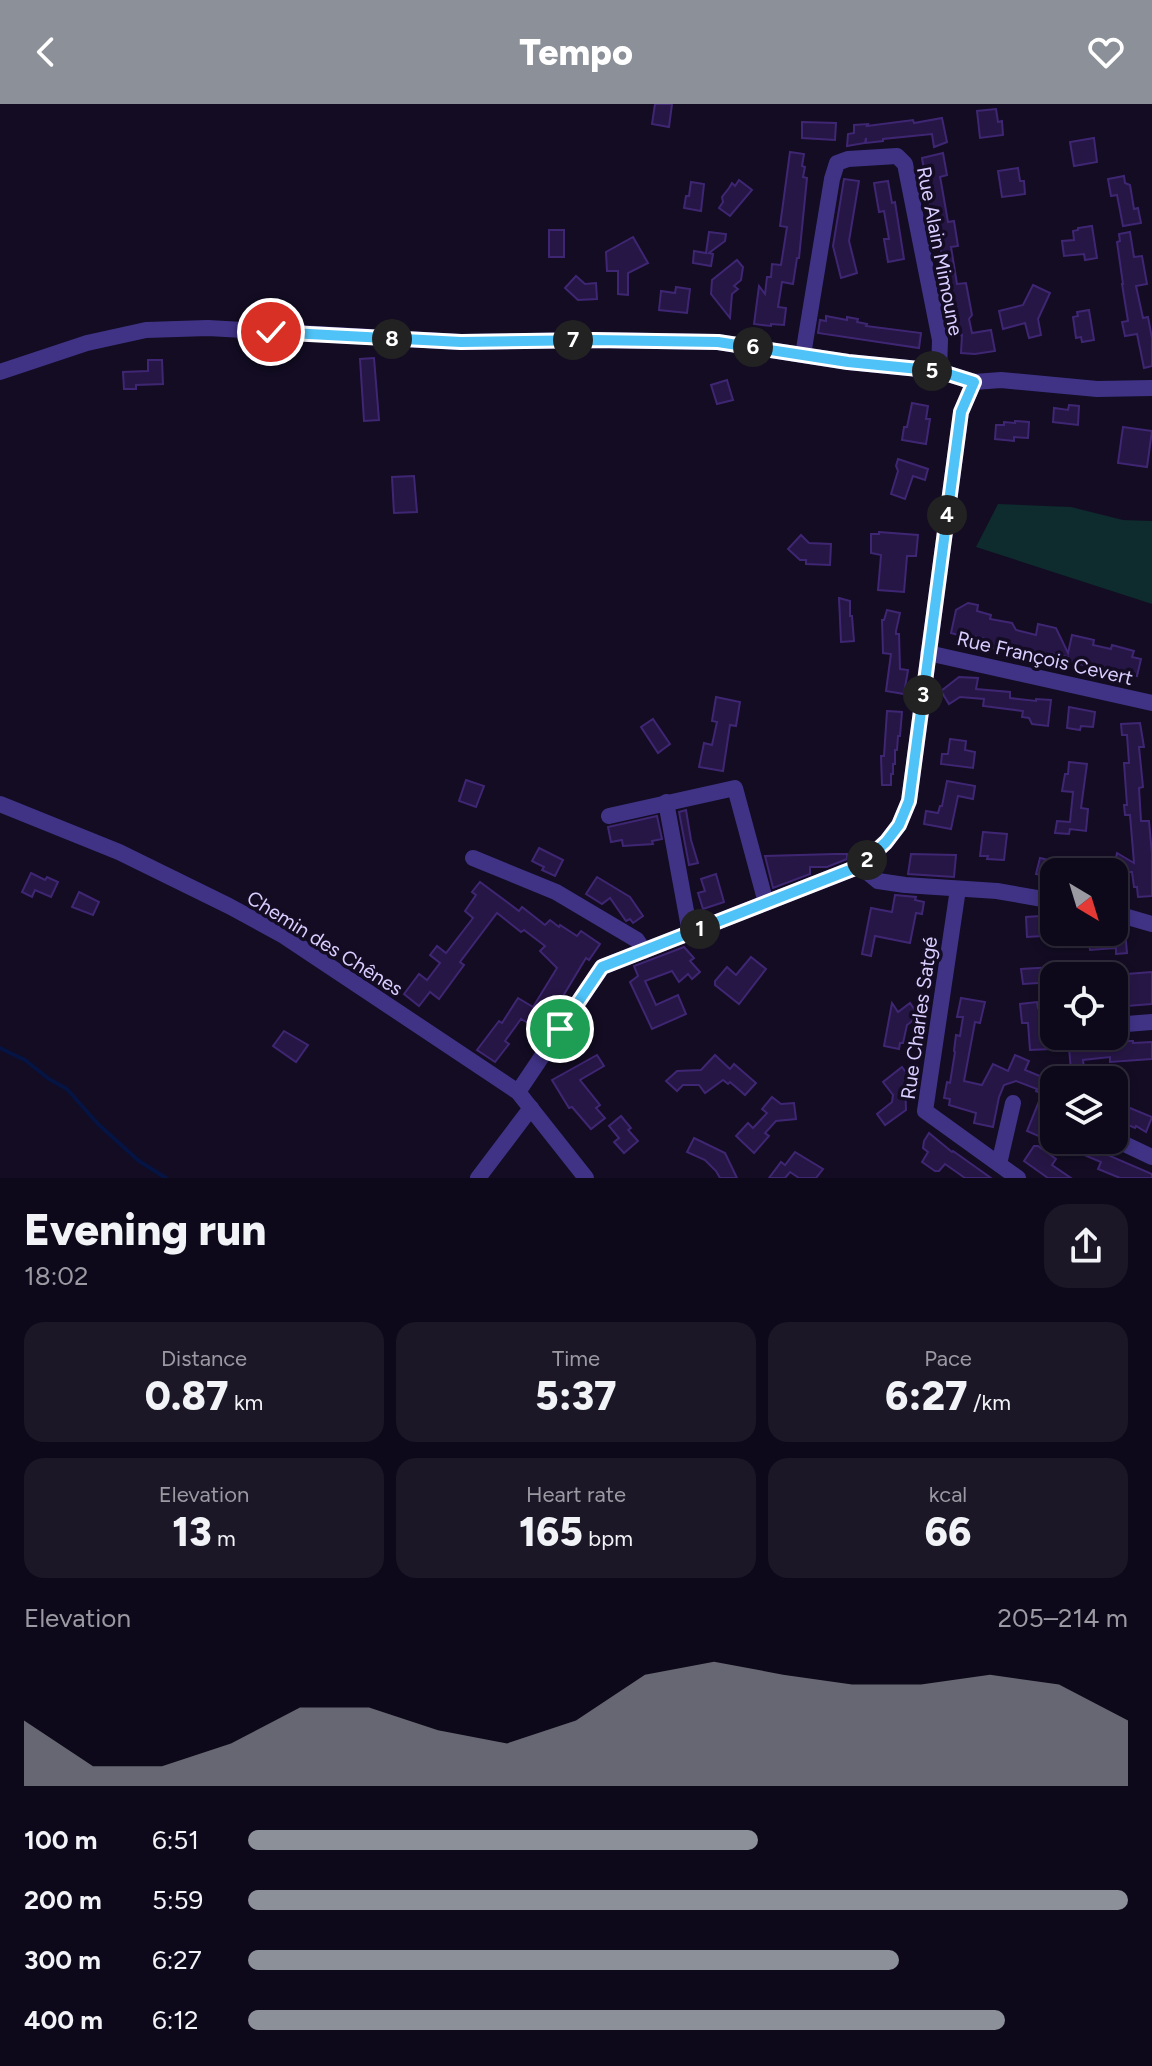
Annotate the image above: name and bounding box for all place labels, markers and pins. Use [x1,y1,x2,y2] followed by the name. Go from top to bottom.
[237,298,305,366] pin
[372,319,412,359] pin: 8
[553,320,593,360] pin: 7
[733,327,773,367] pin: 6
[912,351,952,391] pin: 5
[927,495,967,535] pin: 4
[903,675,943,715] pin: 3
[847,840,887,880] pin: 2
[680,909,720,949] pin: 1
[526,995,594,1063] pin

